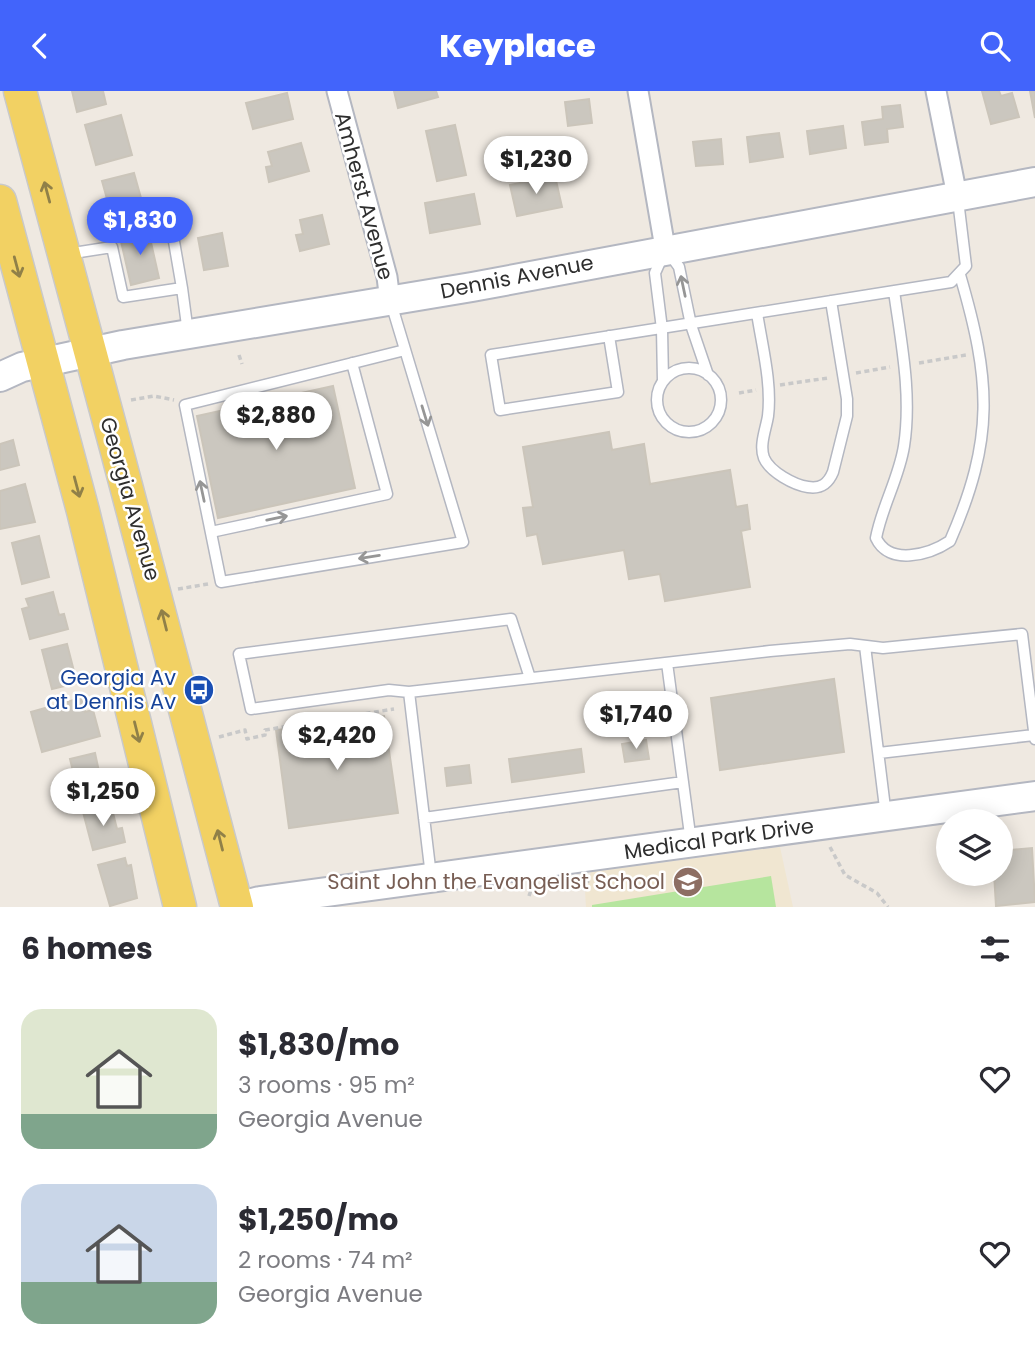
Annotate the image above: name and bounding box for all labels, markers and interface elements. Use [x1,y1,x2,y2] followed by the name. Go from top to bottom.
[439,23,596,68] text: Keyplace
[21,27,59,65] icon: back
[976,27,1014,65] icon: search
[328,108,401,283] street label: Amherst Avenue
[479,137,593,196] pin: $1,230
[500,143,572,175] text: $1,230
[40,181,53,204] one-way arrow
[83,197,197,257] pin: $1,830
[103,204,177,236] text: $1,830
[438,247,596,306] street label: Dennis Avenue
[11,256,24,278] one-way arrow
[675,276,688,298] one-way arrow
[219,393,333,452] pin: $2,880
[236,399,316,431] text: $2,880
[419,404,432,426] one-way arrow
[93,414,168,584] street label: Georgia Avenue
[71,475,84,498] one-way arrow
[195,480,209,503] one-way arrow
[265,510,288,524] one-way arrow
[358,551,381,564] one-way arrow
[156,609,169,631] one-way arrow
[46,663,176,716] place label: Georgia Av at Dennis Av
[182,673,216,707] bus stop icon: Georgia Av at Dennis Av
[579,691,693,751] pin: $1,740
[599,698,673,730] text: $1,740
[280,713,394,772] pin: $2,420
[298,719,376,751] text: $2,420
[131,720,144,743] one-way arrow
[46,769,160,828] pin: $1,250
[66,775,140,807] text: $1,250
[936,809,1013,886] map controls
[936,809,1013,886] button: layers
[622,811,816,866] street label: Medical Park Drive
[213,830,226,852] one-way arrow
[671,865,705,899] school or university icon: Saint John the Evangelist School
[327,867,665,896] place label: Saint John the Evangelist School
[21,927,153,970] text: 6 homes
[976,930,1014,968] icon: filters
[238,1023,399,1066] text: $1,830/mo
[77,1037,161,1121] icon: home
[976,1060,1014,1098] icon: heart
[238,1069,415,1101] text: 3 rooms · 95 m²
[238,1103,423,1135] text: Georgia Avenue
[238,1198,398,1241] text: $1,250/mo
[77,1212,161,1296] icon: home
[976,1235,1014,1273] icon: heart
[238,1244,413,1276] text: 2 rooms · 74 m²
[238,1278,423,1310] text: Georgia Avenue

